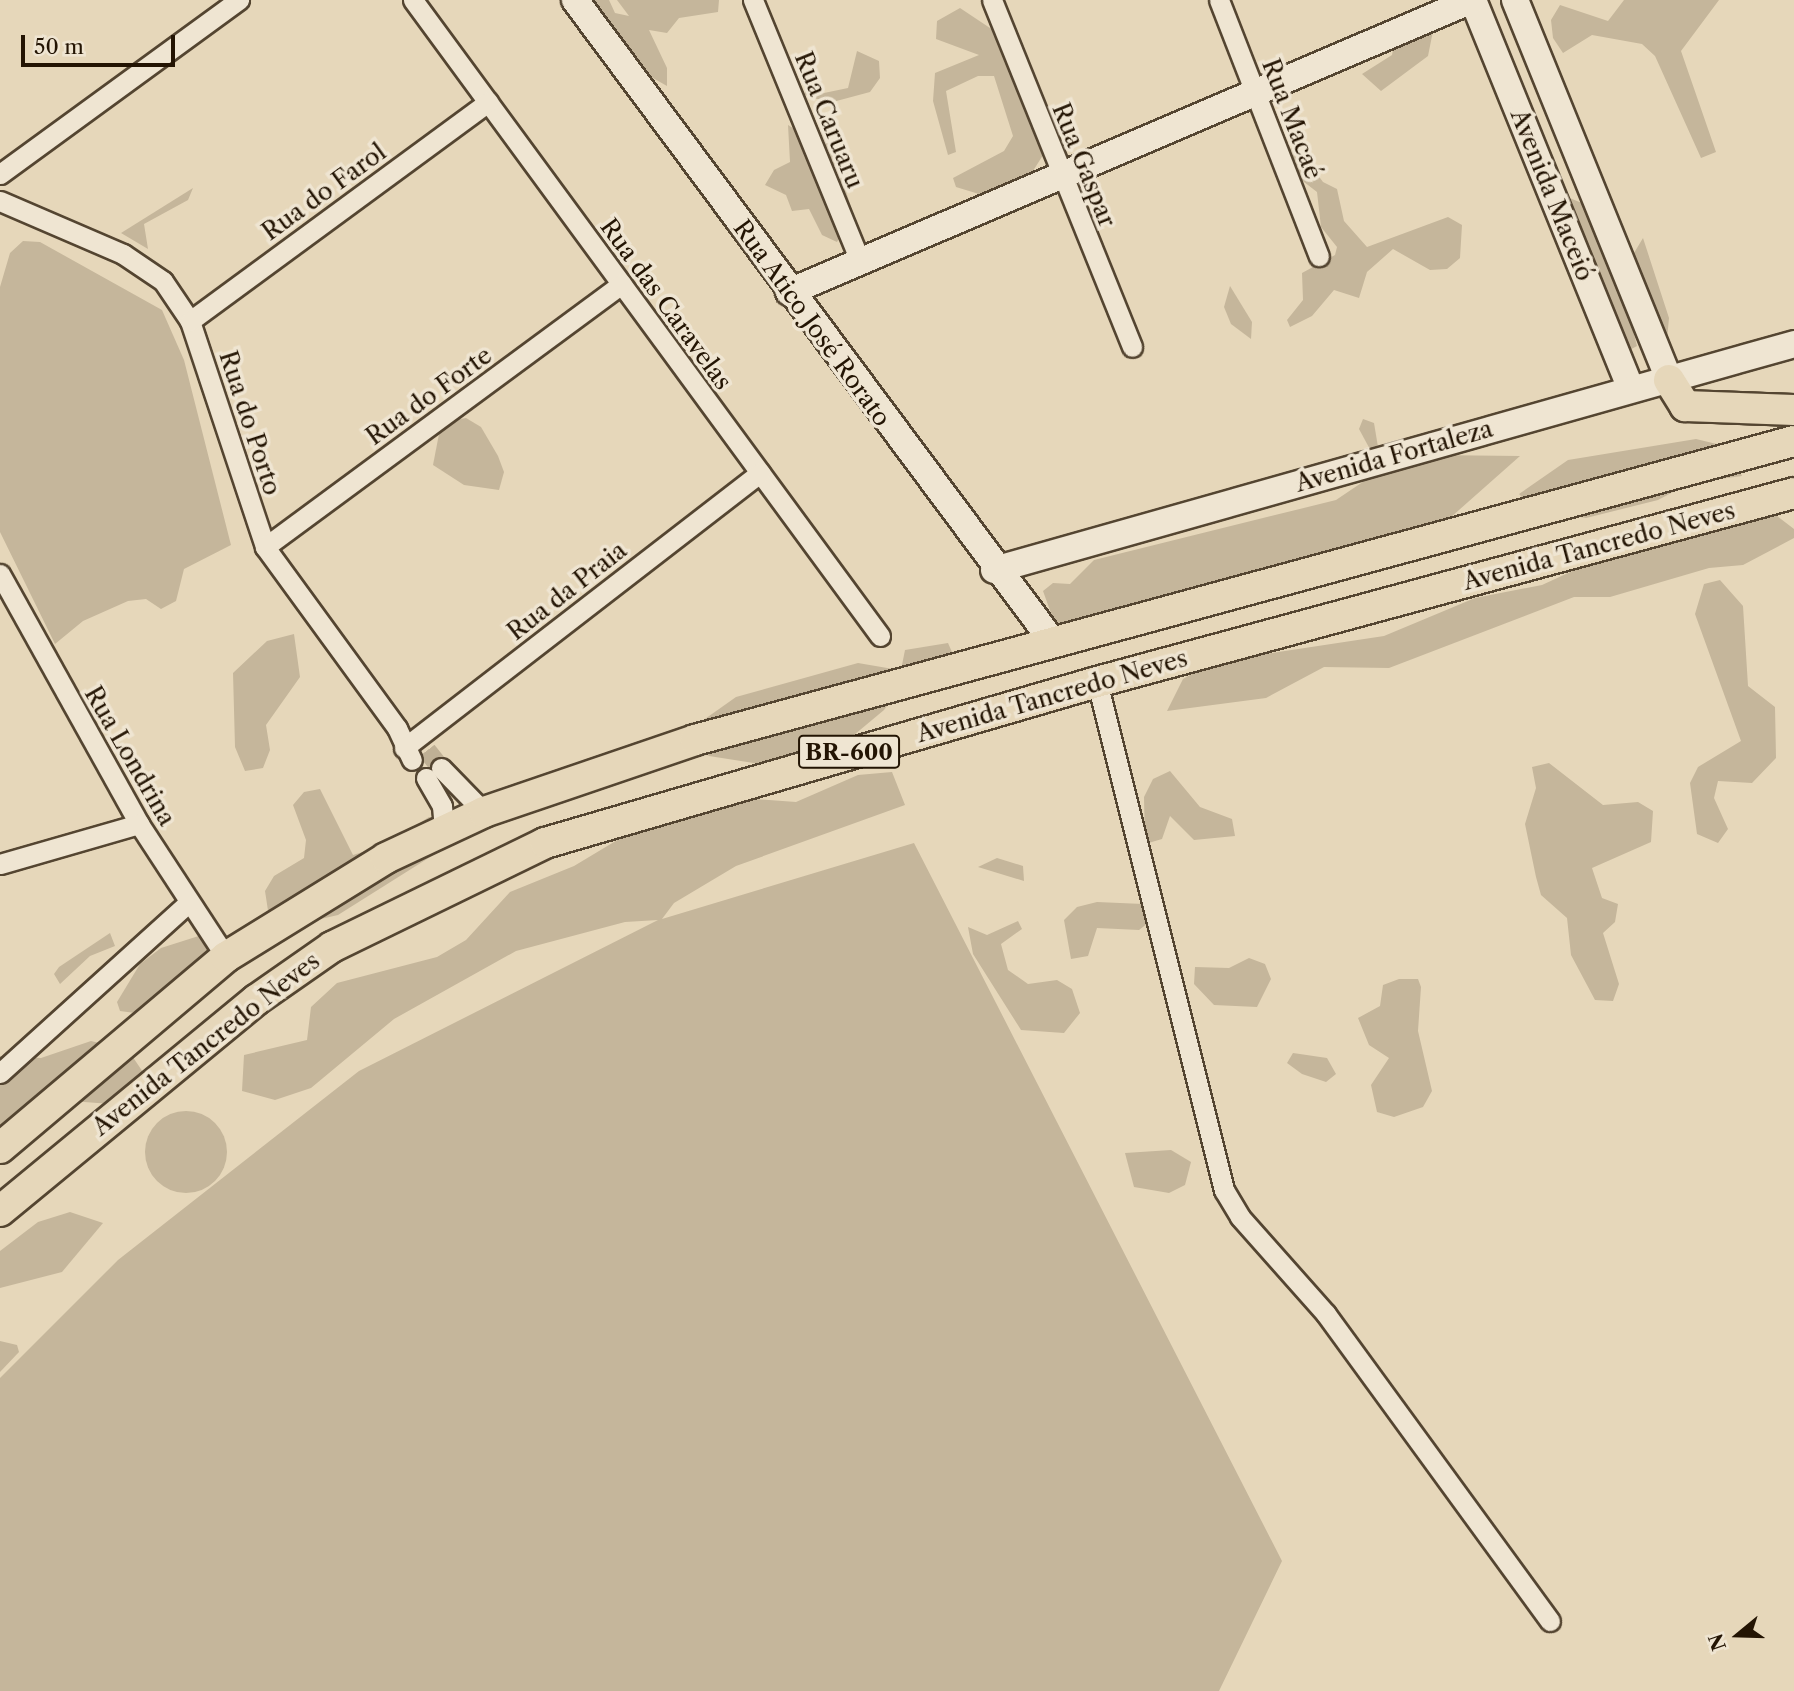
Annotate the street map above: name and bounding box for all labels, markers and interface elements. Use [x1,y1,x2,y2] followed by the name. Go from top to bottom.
[24,21,178,65] scale bar
[34,34,84,59] text: 50 m
[788,47,870,193] street label: Rua Caruaru
[1256,55,1328,183] street label: Rua Macaé
[1046,99,1122,231] street label: Rua Gaspar
[1504,105,1600,285] street label: Avenida Maceió
[256,137,392,247] street label: Rua do Farol
[594,213,738,395] street label: Rua das Caravelas
[727,214,897,432] street label: Rua Atico José Rorato
[360,341,498,451] street label: Rua do Forte
[213,347,287,499] street label: Rua do Porto
[1292,414,1496,498] street label: Avenida Fortaleza
[1459,496,1739,596] street label: Avenida Tancredo Neves
[502,535,632,647] street label: Rua da Praia
[913,643,1191,749] street label: Avenida Tancredo Neves
[78,681,182,831] street label: Rua Londrina
[796,732,902,772] road number: BR-600
[86,946,326,1142] street label: Avenida Tancredo Neves
[1703,1600,1773,1670] north arrow
[1704,1630,1731,1654] text: N

